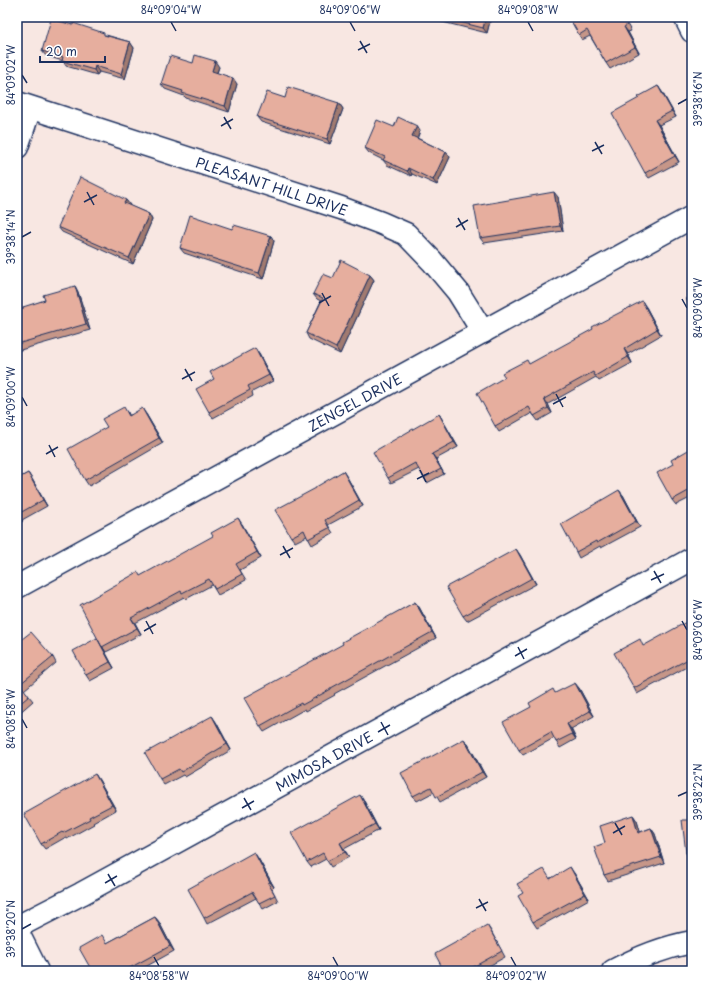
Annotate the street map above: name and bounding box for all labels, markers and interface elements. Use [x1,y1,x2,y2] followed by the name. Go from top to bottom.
[141,2,202,17] text: 84°09'04"W
[320,2,381,17] text: 84°09'06"W
[498,2,559,17] text: 84°09'08"W
[40,38,105,64] scale bar
[46,42,77,60] text: 20 m
[3,44,18,105] text: 84°09'02"W
[690,71,705,127] text: 39°38'16"N
[193,151,351,220] street label: PLEASANT HILL DRIVE
[3,209,18,264] text: 39°38'14"N
[690,277,705,338] text: 84°09'08"W
[3,366,18,428] text: 84°09'00"W
[304,368,406,436] street label: ZENGEL DRIVE
[690,599,705,660] text: 84°09'06"W
[3,688,18,749] text: 84°08'58"W
[271,725,377,796] street label: MIMOSA DRIVE
[690,763,705,821] text: 39°38'22"N
[3,900,18,958] text: 39°38'20"N
[129,968,190,983] text: 84°08'58"W
[307,968,369,983] text: 84°09'00"W
[486,968,547,983] text: 84°09'02"W

